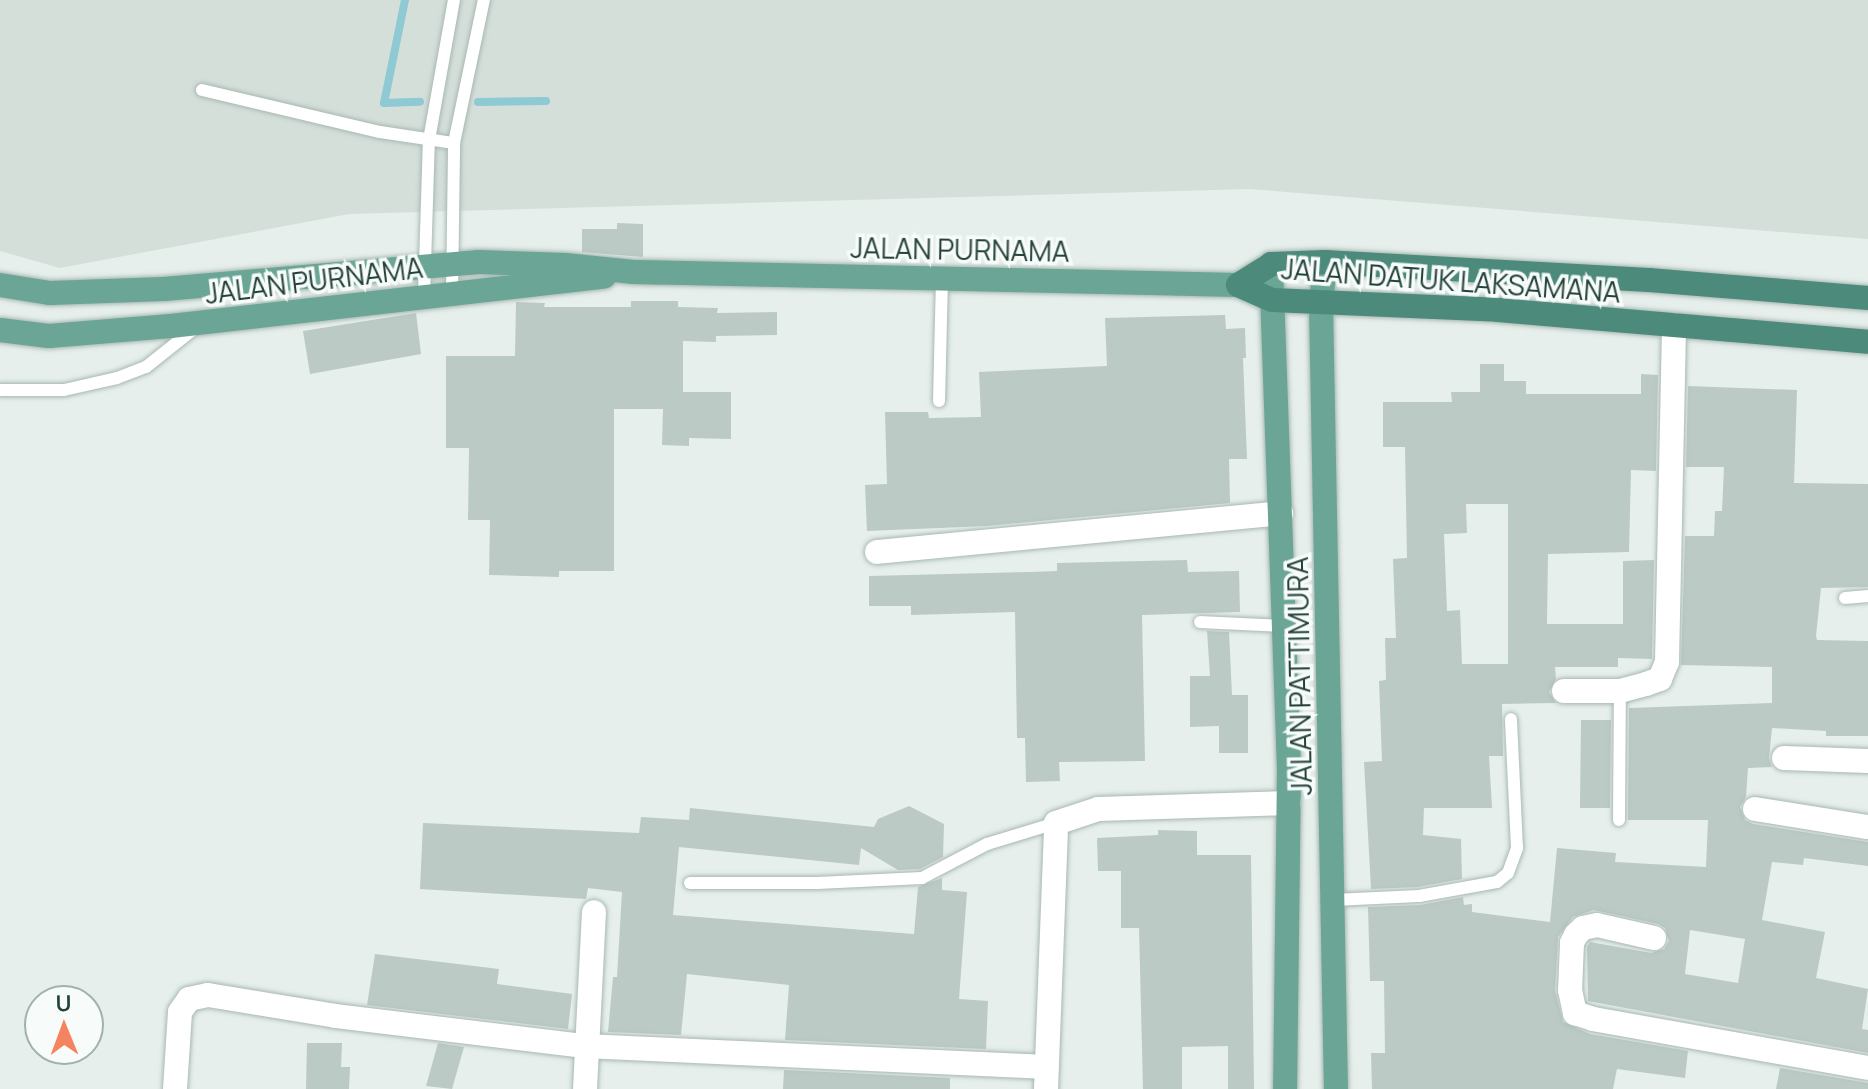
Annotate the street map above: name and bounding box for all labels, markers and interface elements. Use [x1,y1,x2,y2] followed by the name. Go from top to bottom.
[850,230,1070,268] street label: JALAN PURNAMA
[203,250,425,310] street label: JALAN PURNAMA
[1280,251,1622,309] street label: JALAN DATUK LAKSAMANA
[1280,556,1318,796] street label: JALAN PATTIMURA
[24,985,104,1065] north arrow
[55,988,72,1018] text: U

